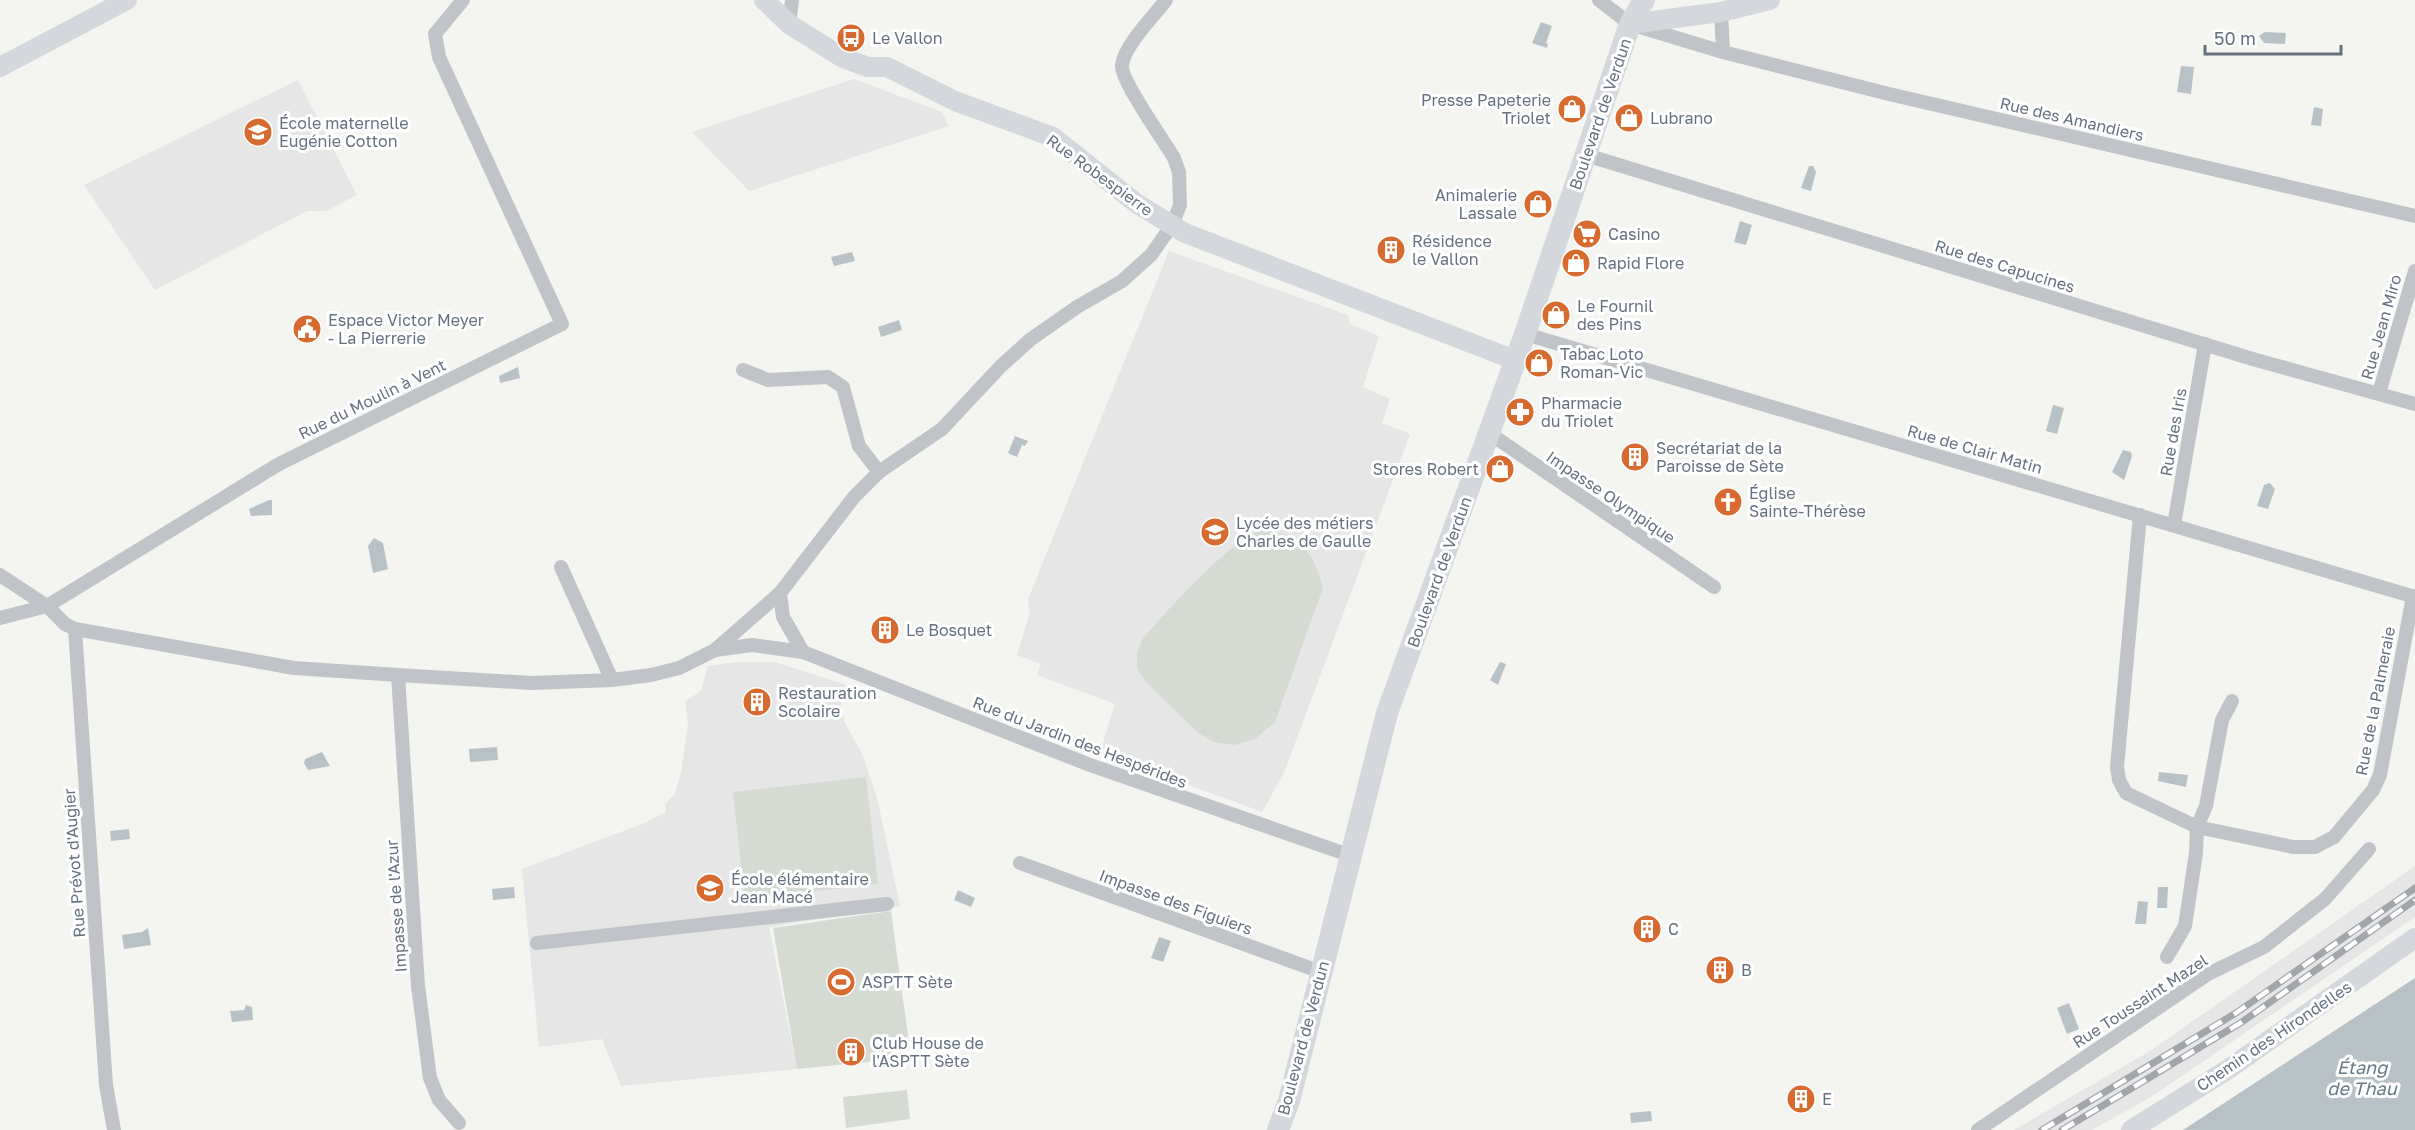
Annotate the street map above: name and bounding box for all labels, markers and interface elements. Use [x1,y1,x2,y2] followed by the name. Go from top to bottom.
[2205,18,2342,56] scale bar
[835,22,867,54] bus stop icon: Le Vallon
[2214,27,2256,49] text: 50 m
[872,28,943,48] place label: Le Vallon
[1565,36,1635,192] street label: Boulevard de Verdun
[1421,90,1551,128] place label: Presse Papeterie Triolet
[1556,93,1588,125] shop icon: Presse Papeterie Triolet
[1998,93,2146,145] street label: Rue des Amandiers
[1613,102,1645,134] shop icon: Lubrano
[1650,108,1713,128] place label: Lubrano
[279,113,409,151] place label: École maternelle Eugénie Cotton
[242,116,274,148] school or university icon: École maternelle Eugénie Cotton
[1043,130,1157,220] street label: Rue Robespierre
[1435,185,1517,223] place label: Animalerie Lassale
[1522,188,1554,220] shop icon: Animalerie Lassale
[1571,218,1603,250] supermarket icon: Casino
[1608,224,1660,244] place label: Casino
[1412,231,1492,269] place label: Résidence le Vallon
[1375,234,1407,266] building icon: Résidence le Vallon
[1933,235,2077,297] street label: Rue des Capucines
[1560,247,1592,279] shop icon: Rapid Flore
[1597,253,1684,273] place label: Rapid Flore
[2356,272,2406,382] street label: Rue Jean Miro
[1577,296,1653,334] place label: Le Fournil des Pins
[1540,299,1572,331] shop icon: Le Fournil des Pins
[328,310,484,348] place label: Espace Victor Meyer - La Pierrerie
[291,313,323,345] public building icon: Espace Victor Meyer - La Pierrerie
[1560,344,1644,382] place label: Tabac Loto Roman-Vic
[1523,347,1555,379] shop icon: Tabac Loto Roman-Vic
[295,355,449,443] street label: Rue du Moulin à Vent
[2155,386,2191,478] street label: Rue des Iris
[1541,393,1622,431] place label: Pharmacie du Triolet
[1504,396,1536,428] pharmacy icon: Pharmacie du Triolet
[1905,420,2045,478] street label: Rue de Clair Matin
[1656,438,1784,476] place label: Secrétariat de la Paroisse de Sète
[1619,441,1651,473] building icon: Secrétariat de la Paroisse de Sète
[1543,446,1679,548] street label: Impasse Olympique
[1484,453,1516,485] shop icon: Stores Robert
[1373,459,1479,479] place label: Stores Robert
[1749,483,1866,521] place label: Église Sainte-Thérèse
[1712,486,1744,518] church icon: Église Sainte-Thérèse
[1402,494,1476,650] street label: Boulevard de Verdun
[1236,513,1374,551] place label: Lycée des métiers Charles de Gaulle
[1199,516,1231,548] school or university icon: Lycée des métiers Charles de Gaulle
[869,614,901,646] building icon: Le Bosquet
[906,620,992,640] place label: Le Bosquet
[2351,625,2399,777] street label: Rue de la Palmeraie
[778,683,877,721] place label: Restauration Scolaire
[741,686,773,718] building icon: Restauration Scolaire
[970,692,1190,792] street label: Rue du Jardin des Hespérides
[59,788,89,938] street label: Rue Prévot d'Augier
[381,839,411,973] street label: Impasse de l'Azur
[1097,865,1255,939] street label: Impasse des Figuiers
[731,869,869,907] place label: École élémentaire Jean Macé
[694,872,726,904] school or university icon: École élémentaire Jean Macé
[1631,913,1663,945] building icon: C
[1668,919,1679,939] place label: C
[2069,950,2211,1052] street label: Rue Toussaint Mazel
[1704,954,1736,986] building icon: B
[1273,959,1333,1117] street label: Boulevard de Verdun
[1741,960,1752,980] place label: B
[825,966,857,998] sports icon: ASPTT Sète
[862,972,953,992] place label: ASPTT Sète
[2193,977,2355,1095] street label: Chemin des Hirondelles
[872,1033,984,1071] place label: Club House de l'ASPTT Sète
[835,1036,867,1068] building icon: Club House de l'ASPTT Sète
[2327,1056,2398,1099] water label: Étang de Thau
[1785,1083,1817,1115] building icon: E
[1822,1089,1832,1109] place label: E

